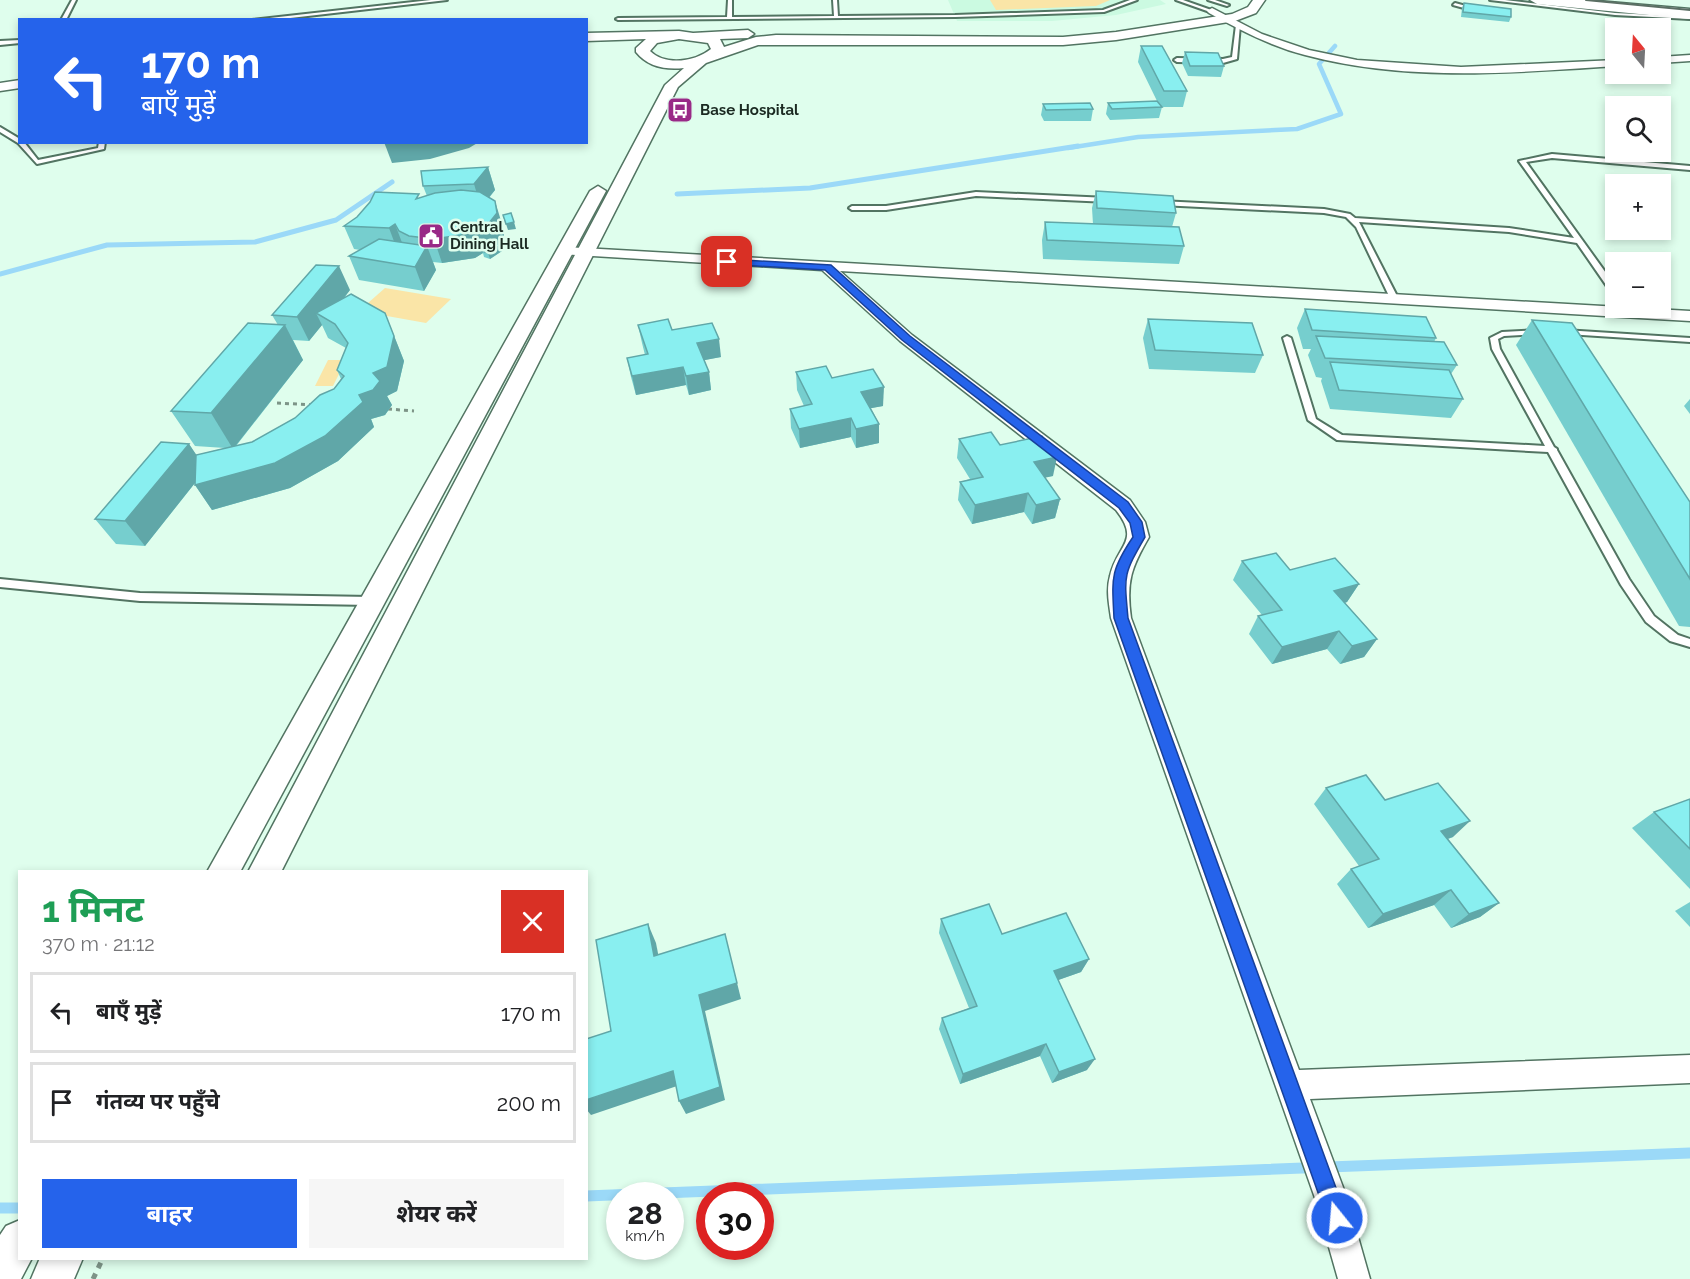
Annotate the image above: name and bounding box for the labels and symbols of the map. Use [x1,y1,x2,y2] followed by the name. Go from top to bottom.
[1605,18,1671,84] north arrow
[665,95,695,125] bus stop icon: Base Hospital
[700,101,799,119] place label: Base Hospital
[450,218,529,253] place label: Central Dining Hall
[416,221,446,251] public building icon: Central Dining Hall
[701,236,752,287] pin
[696,1182,774,1260] speed limit sign: 30
[1305,1186,1369,1250] position arrow

